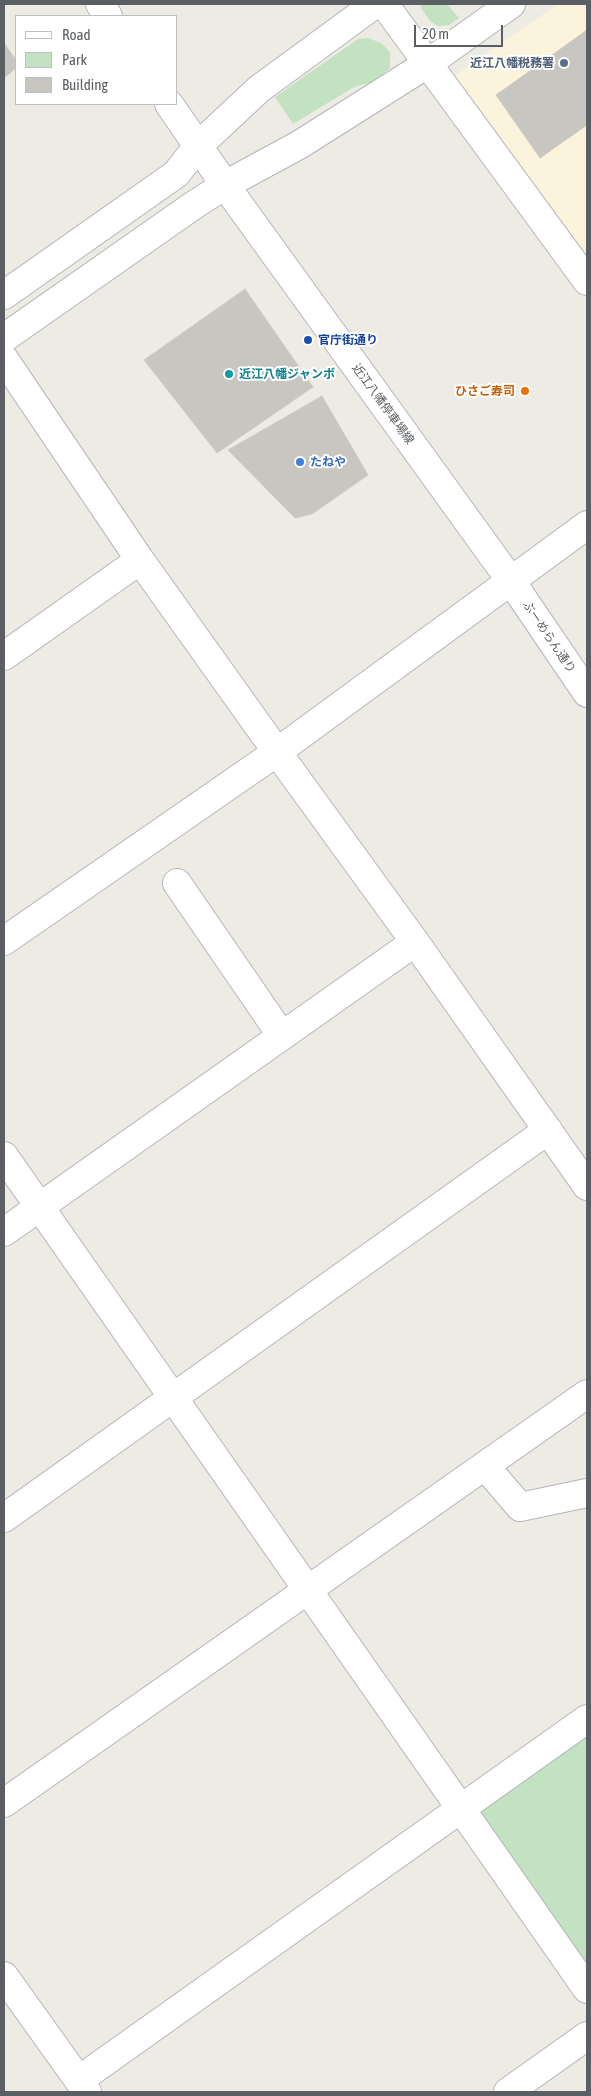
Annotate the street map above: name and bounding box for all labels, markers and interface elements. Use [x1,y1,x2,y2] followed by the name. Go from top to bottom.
[15,15,178,105] legend
[416,15,505,47] scale bar
[422,25,449,42] text: 20 m
[62,26,91,43] text: Road
[62,51,87,68] text: Park
[470,56,554,70] place label: 近江八幡税務署
[558,57,570,69] marker: 近江八幡税務署
[62,76,108,93] text: Building
[318,333,378,347] place label: 官庁街通り
[302,334,314,346] marker: 官庁街通り
[349,361,417,447] street label: 近江八幡停車場線
[239,367,335,381] place label: 近江八幡ジャンボ
[223,368,235,380] marker: 近江八幡ジャンボ
[455,384,515,398] place label: ひさご寿司
[519,385,531,397] marker: ひさご寿司
[310,455,346,469] place label: たねや
[294,456,306,468] marker: たねや
[520,598,578,676] street label: ぶーめらん通り

